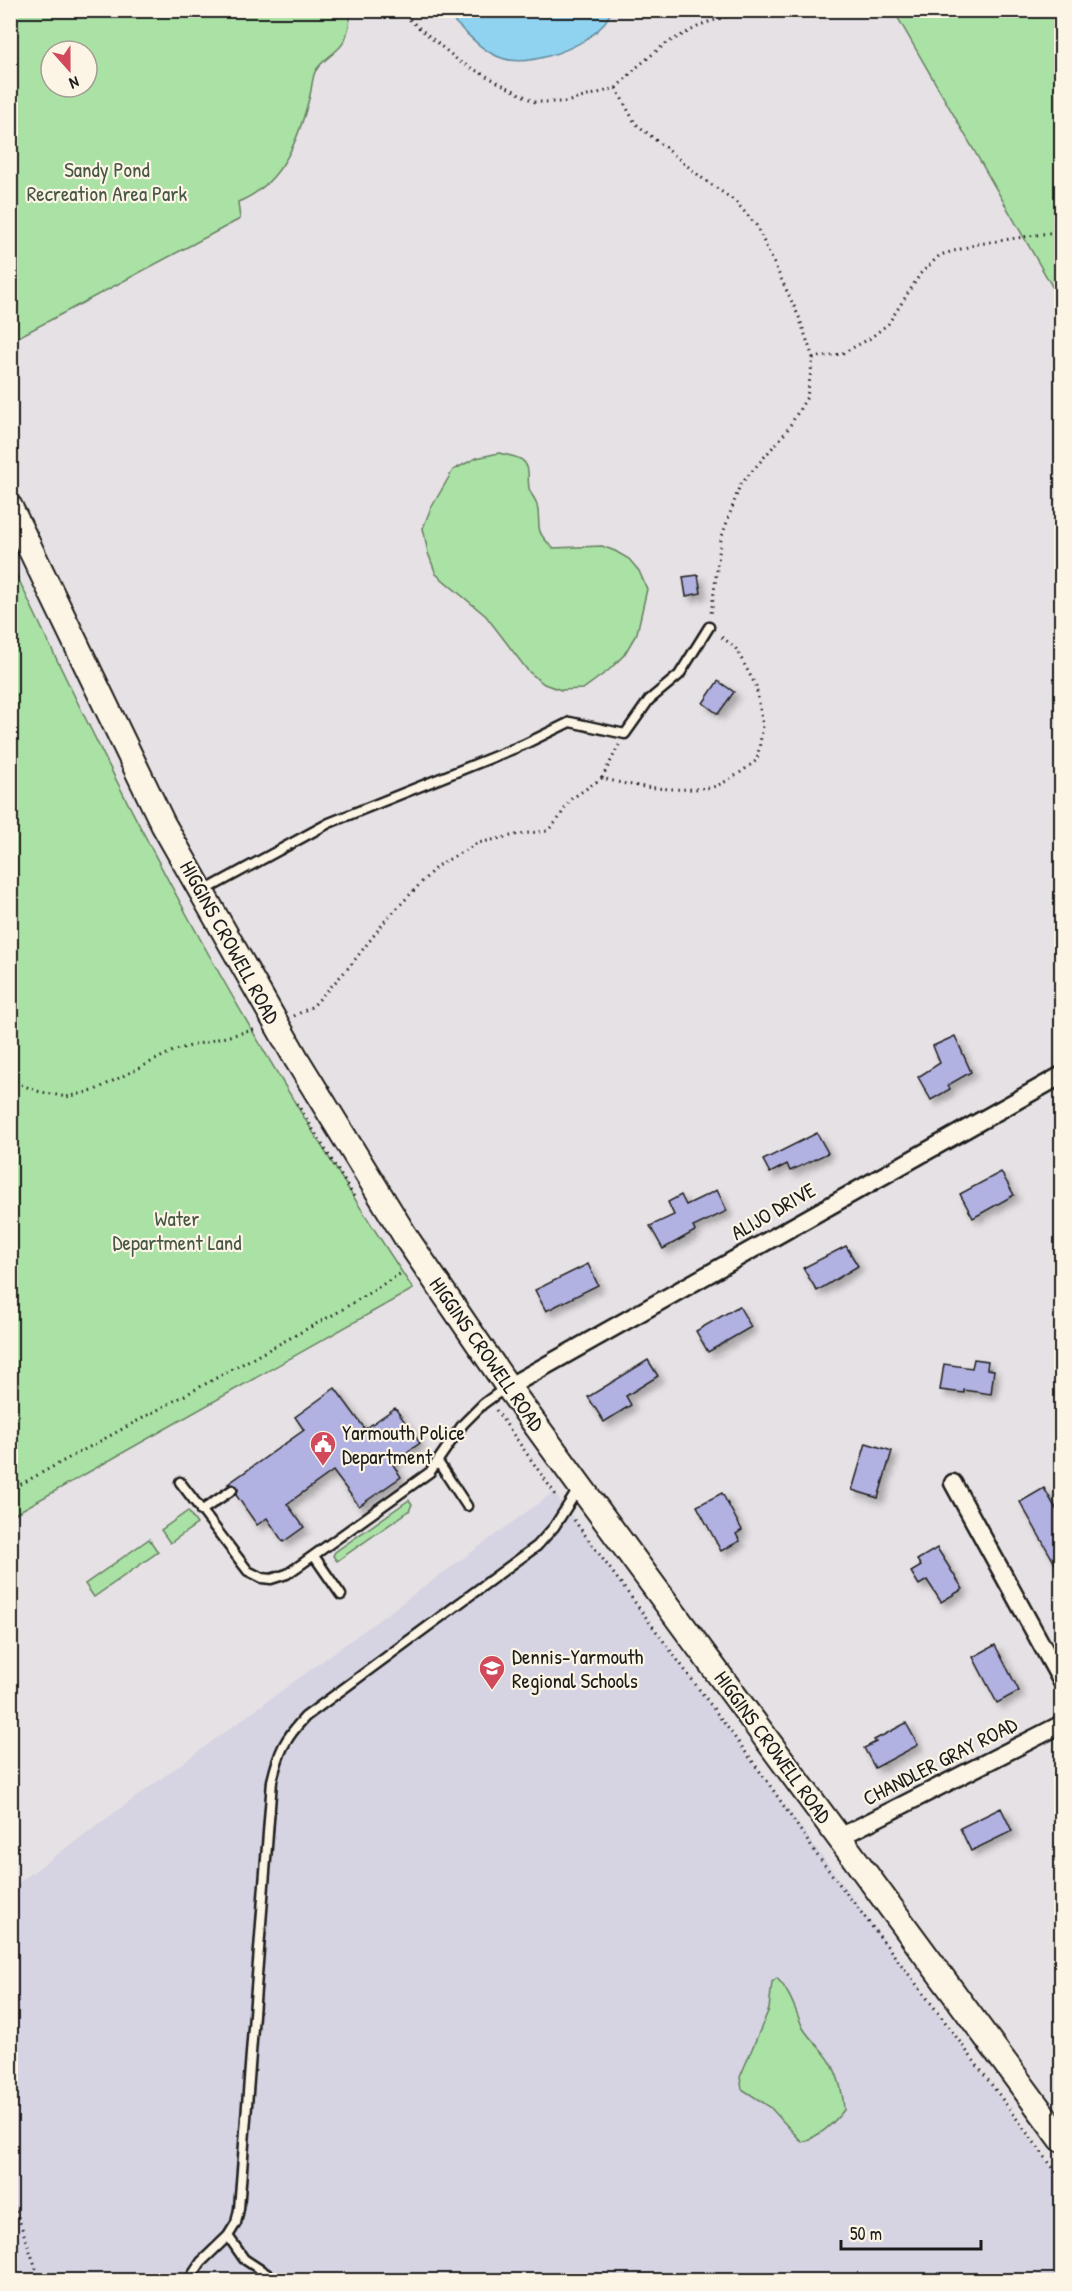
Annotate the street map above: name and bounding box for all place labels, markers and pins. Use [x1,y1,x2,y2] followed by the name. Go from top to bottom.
[342,1418,465,1471] place label: Yarmouth Police Department
[308,1429,338,1467] public building icon: Yarmouth Police Department
[512,1642,644,1695] place label: Dennis-Yarmouth Regional Schools
[477,1653,507,1691] school or university icon: Dennis-Yarmouth Regional Schools

